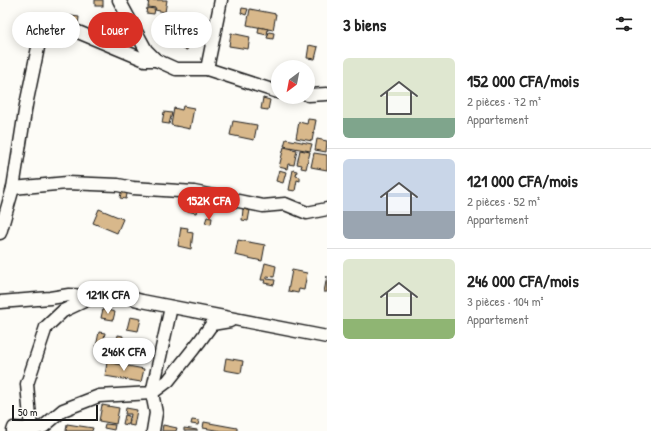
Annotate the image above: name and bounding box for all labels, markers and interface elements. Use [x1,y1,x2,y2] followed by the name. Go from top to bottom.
[12,12,80,48] chip: Acheter
[88,12,143,48] chip: Louer
[151,12,212,48] chip: Filtres
[343,13,386,36] text: 3 biens
[613,13,635,35] icon: filters
[271,60,315,104] north arrow
[271,60,315,104] map controls
[467,69,579,92] text: 152 000 CFA/mois
[375,74,423,122] icon: home
[467,92,541,110] text: 2 pièces · 72 m²
[467,110,529,128] text: Appartement
[467,169,578,192] text: 121 000 CFA/mois
[375,175,423,223] icon: home
[168,187,250,221] pin: 152K CFA
[187,191,231,209] text: 152K CFA
[467,192,540,210] text: 2 pièces · 52 m²
[467,210,529,228] text: Appartement
[467,269,579,292] text: 246 000 CFA/mois
[375,275,423,323] icon: home
[67,281,149,315] pin: 121K CFA
[86,285,130,303] text: 121K CFA
[467,292,544,310] text: 3 pièces · 104 m²
[467,310,529,328] text: Appartement
[83,338,165,372] pin: 246K CFA
[102,342,146,360] text: 246K CFA
[12,403,98,422] scale bar
[18,405,38,419] text: 50 m

